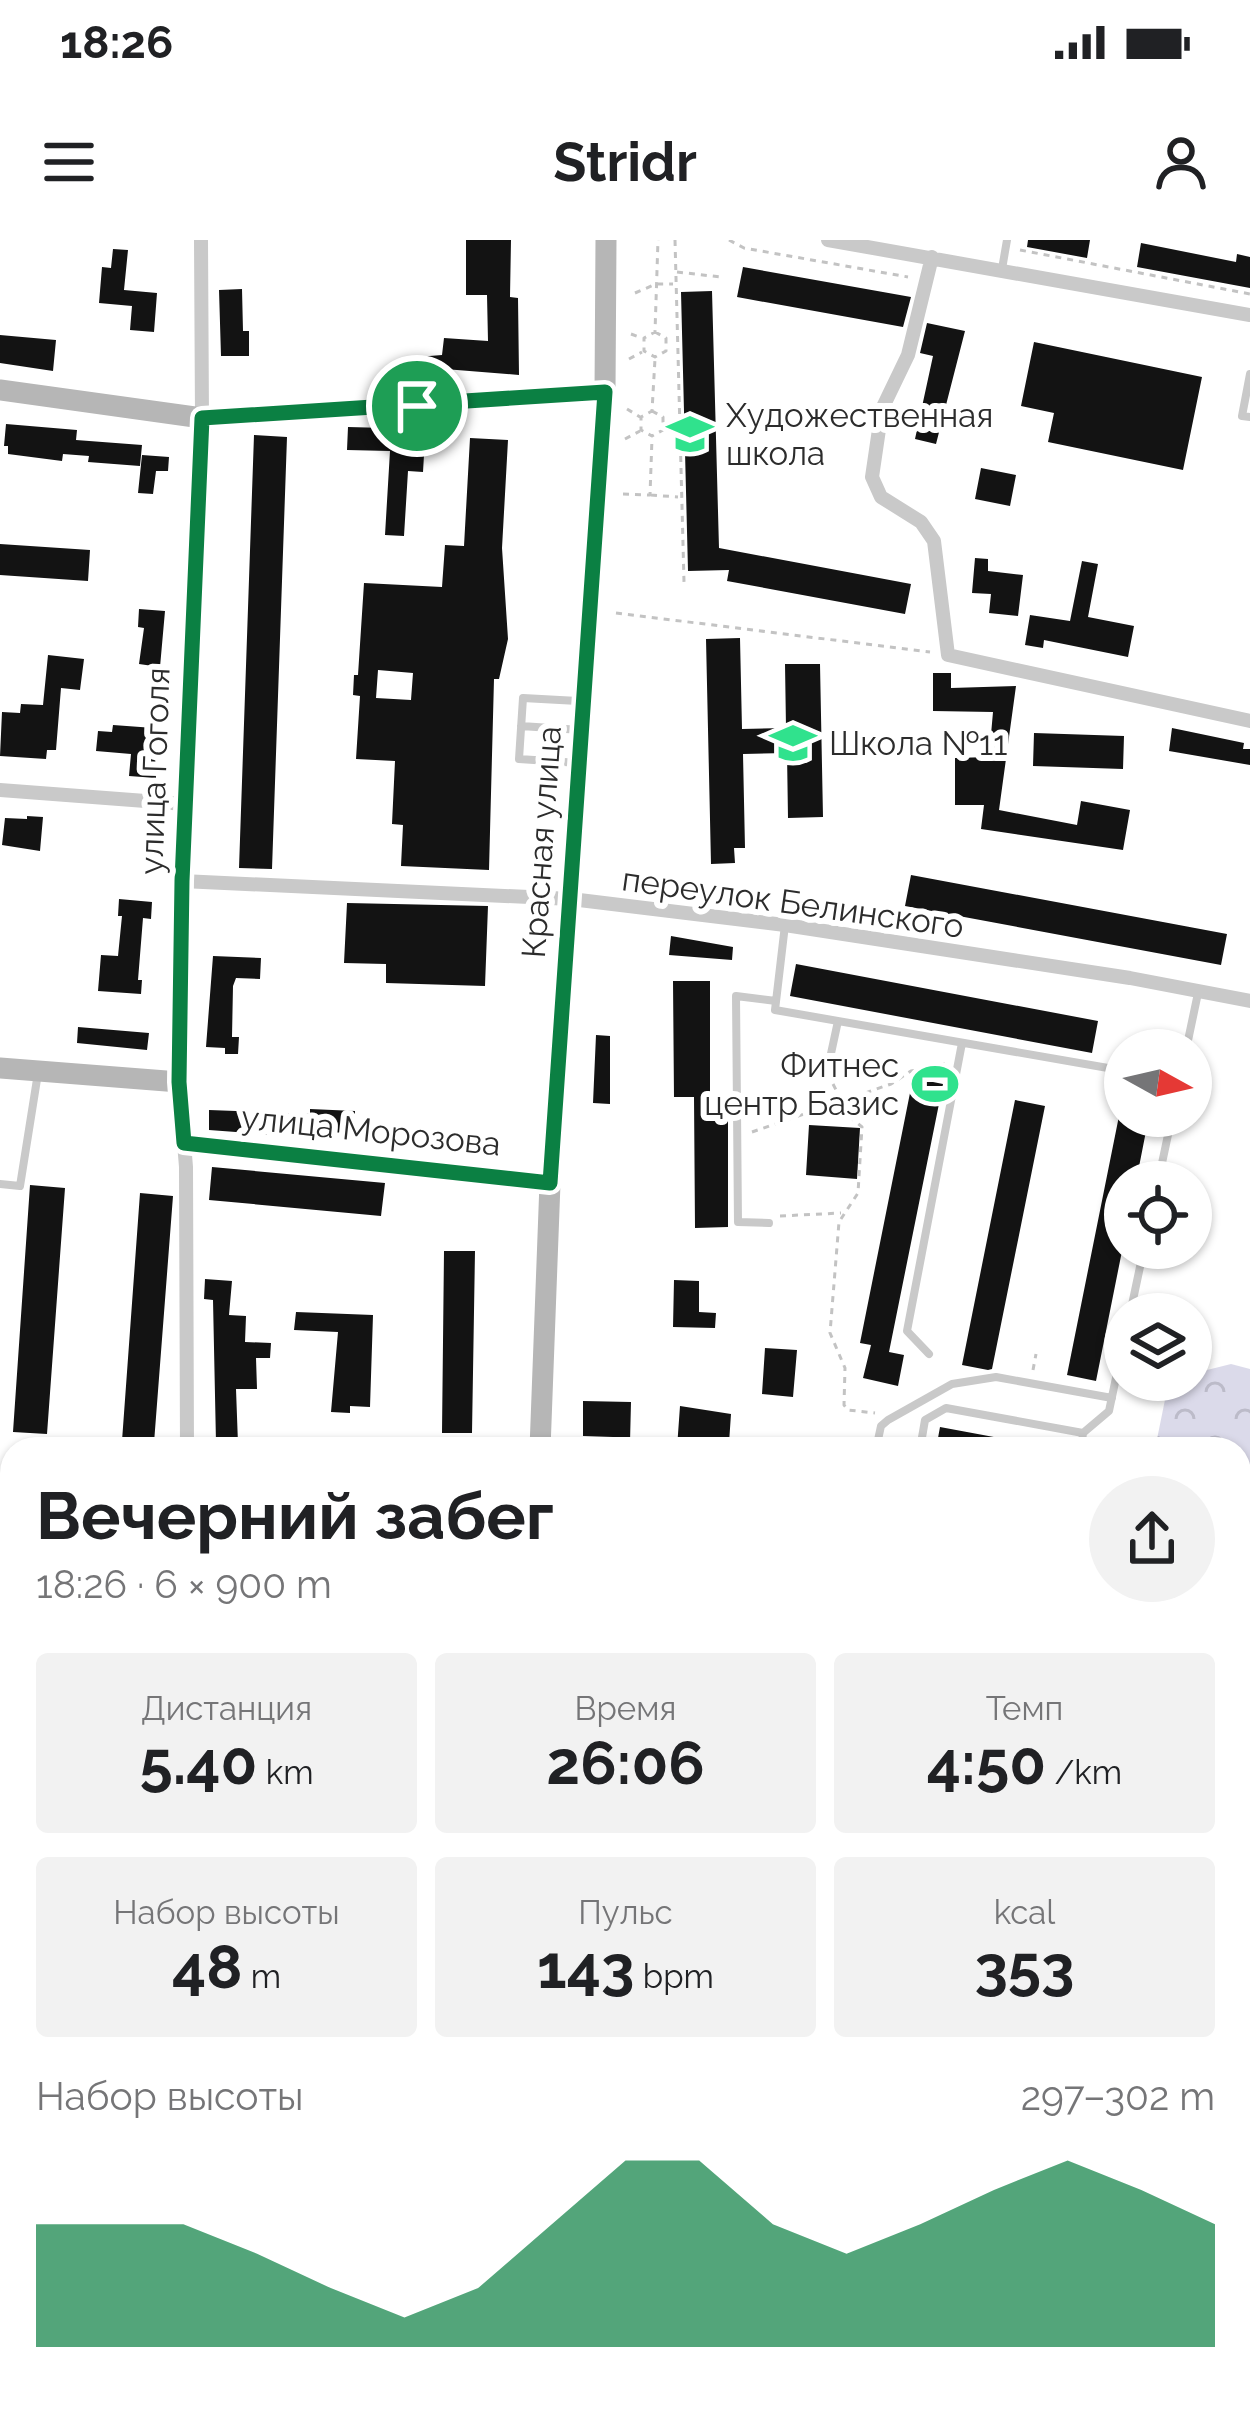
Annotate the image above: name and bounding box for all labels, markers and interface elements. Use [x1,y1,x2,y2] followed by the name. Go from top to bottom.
[60,16,173,69] text: 18:26
[36,129,102,195] icon: menu
[1148,129,1214,195] icon: person
[553,130,697,194] text: Stridr
[366,355,468,457] pin
[384,373,450,439] icon: arrive
[726,396,993,473] place label: Художественная школа
[665,409,715,459] school or university icon: Художественная школа
[131,667,178,875] street label: улица Гоголя
[768,718,818,768] school or university icon: Школа №11
[829,724,1007,763] place label: Школа №11
[514,725,569,959] street label: Красная улица
[620,859,966,946] street label: переулок Белинского
[1104,1029,1212,1137] north arrow
[1104,1029,1212,1401] map controls
[704,1046,899,1123] place label: Фитнес центр Базис
[910,1059,960,1109] sports icon: Фитнес центр Базис
[239,1097,503,1164] street label: улица Морозова
[1104,1161,1212,1269] button: locate
[1104,1293,1212,1401] button: layers
[1089,1476,1215,1602] button: share
[36,1477,554,1554] text: Вечерний забег
[36,1561,332,1607] text: 18:26 · 6 × 900 m
[141,1689,312,1728] text: Дистанция
[575,1689,676,1728] text: Время
[986,1689,1063,1728] text: Темп
[139,1728,257,1798] text: 5.40
[546,1728,705,1798] text: 26:06
[927,1728,1046,1798] text: 4:50
[257,1753,314,1792] text: km
[1046,1753,1122,1792] text: /km
[113,1893,340,1932] text: Набор высоты
[578,1893,673,1932] text: Пульс
[994,1893,1055,1932] text: kcal
[172,1932,242,2002] text: 48
[537,1932,634,2002] text: 143
[974,1932,1075,2002] text: 353
[242,1957,281,1996] text: m
[634,1957,714,1996] text: bpm
[36,2073,304,2119] text: Набор высоты
[1021,2073,1215,2119] text: 297–302 m

